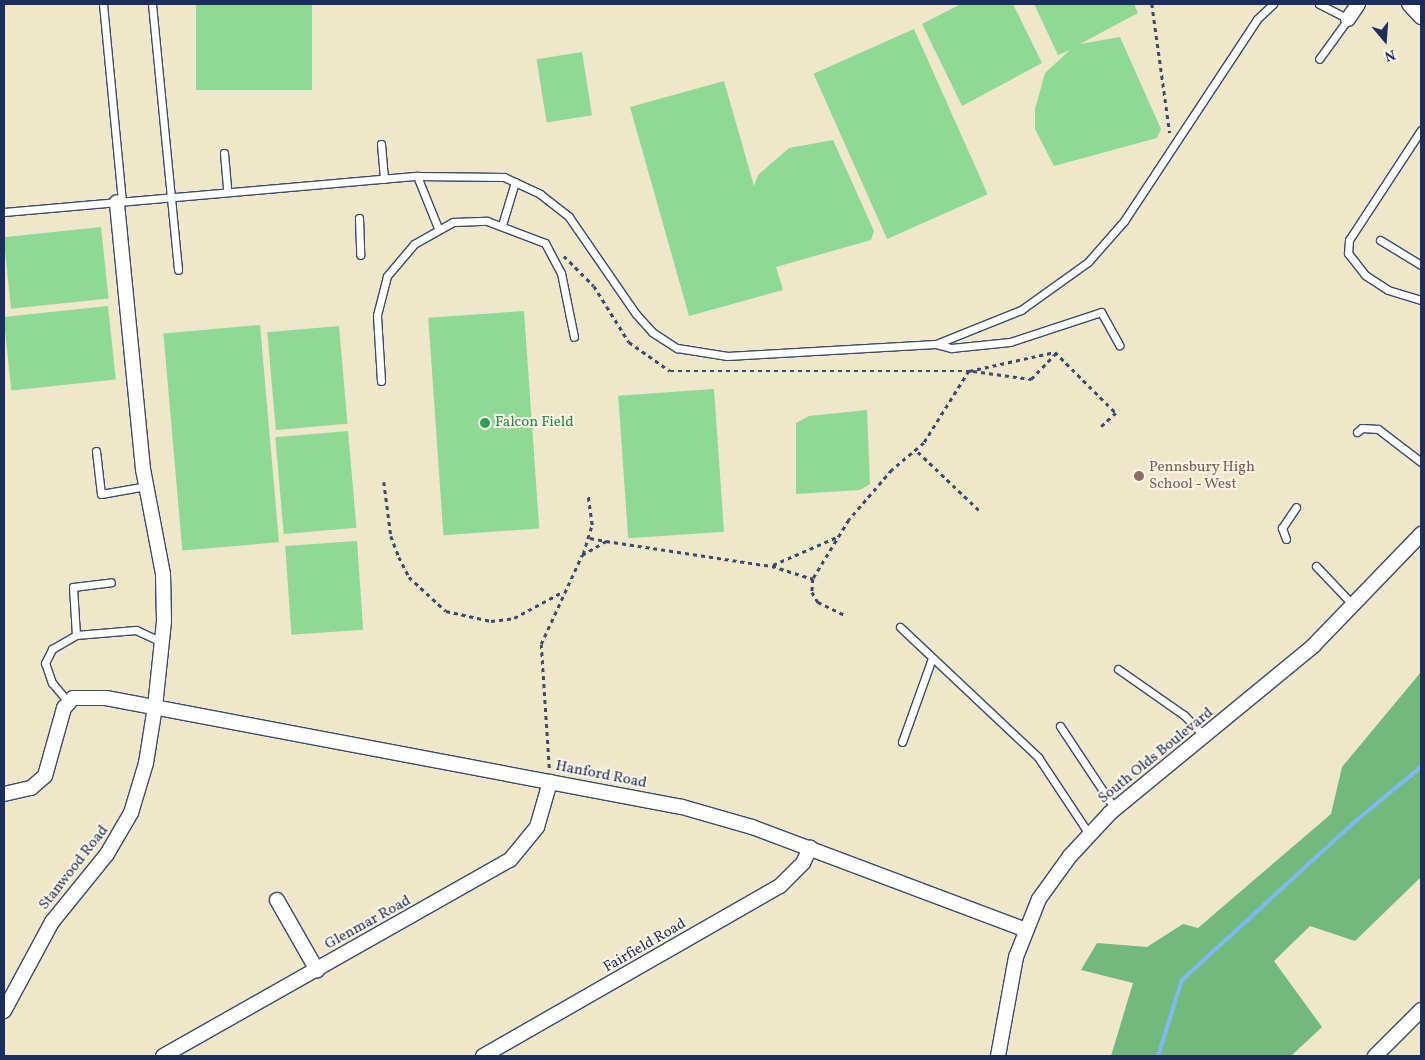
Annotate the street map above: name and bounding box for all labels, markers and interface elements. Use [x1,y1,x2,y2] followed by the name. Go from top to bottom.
[1360,15,1410,65] north arrow
[1382,44,1398,65] text: N
[495,414,574,432] place label: Falcon Field
[479,417,491,429] marker: Falcon Field
[1149,458,1255,493] place label: Pennsbury High School - West
[1133,470,1145,482] marker: Pennsbury High School - West
[1095,704,1217,808] street label: South Olds Boulevard
[554,757,648,793] street label: Hanford Road
[35,822,113,914] street label: Stanwood Road
[322,892,414,954] street label: Glenmar Road
[601,915,689,977] street label: Fairfield Road

